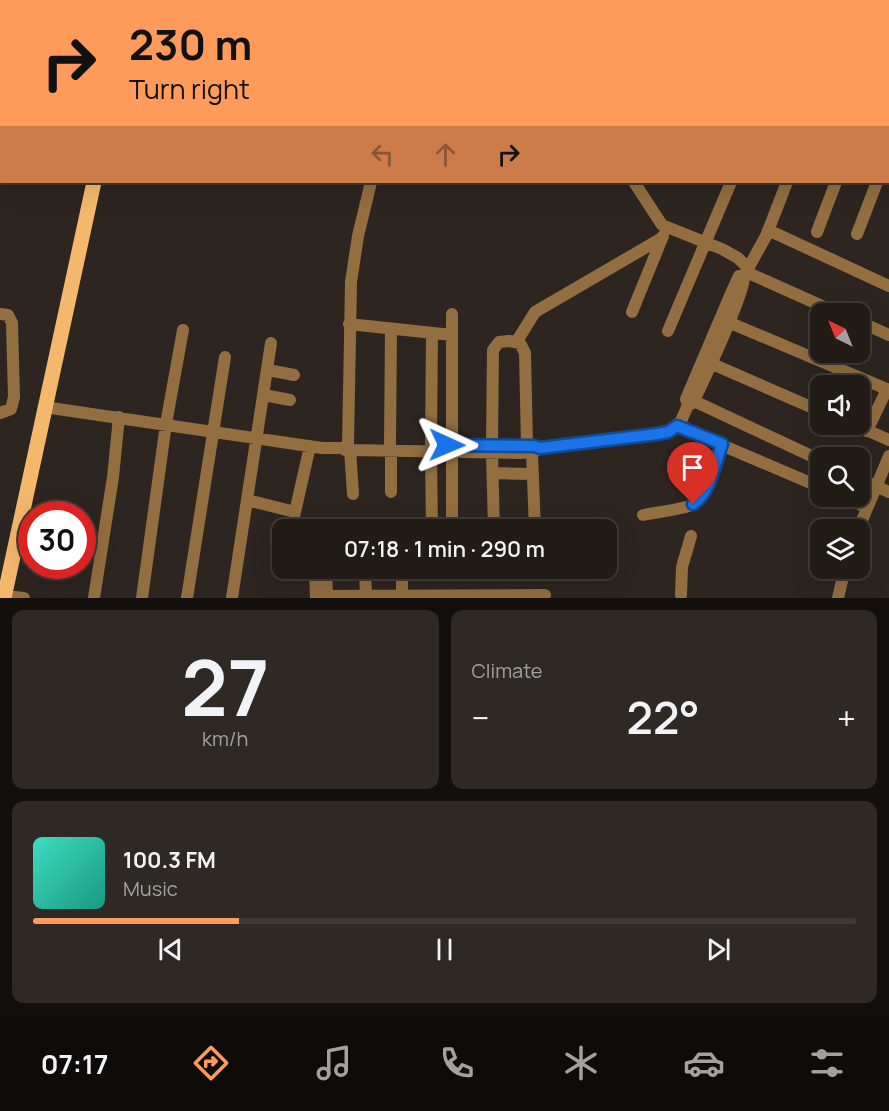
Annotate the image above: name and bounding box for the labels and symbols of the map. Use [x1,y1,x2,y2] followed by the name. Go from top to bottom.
[810,303,870,363] north arrow
[415,413,479,477] position arrow
[667,442,718,504] pin
[18,501,96,579] speed limit sign: 30

